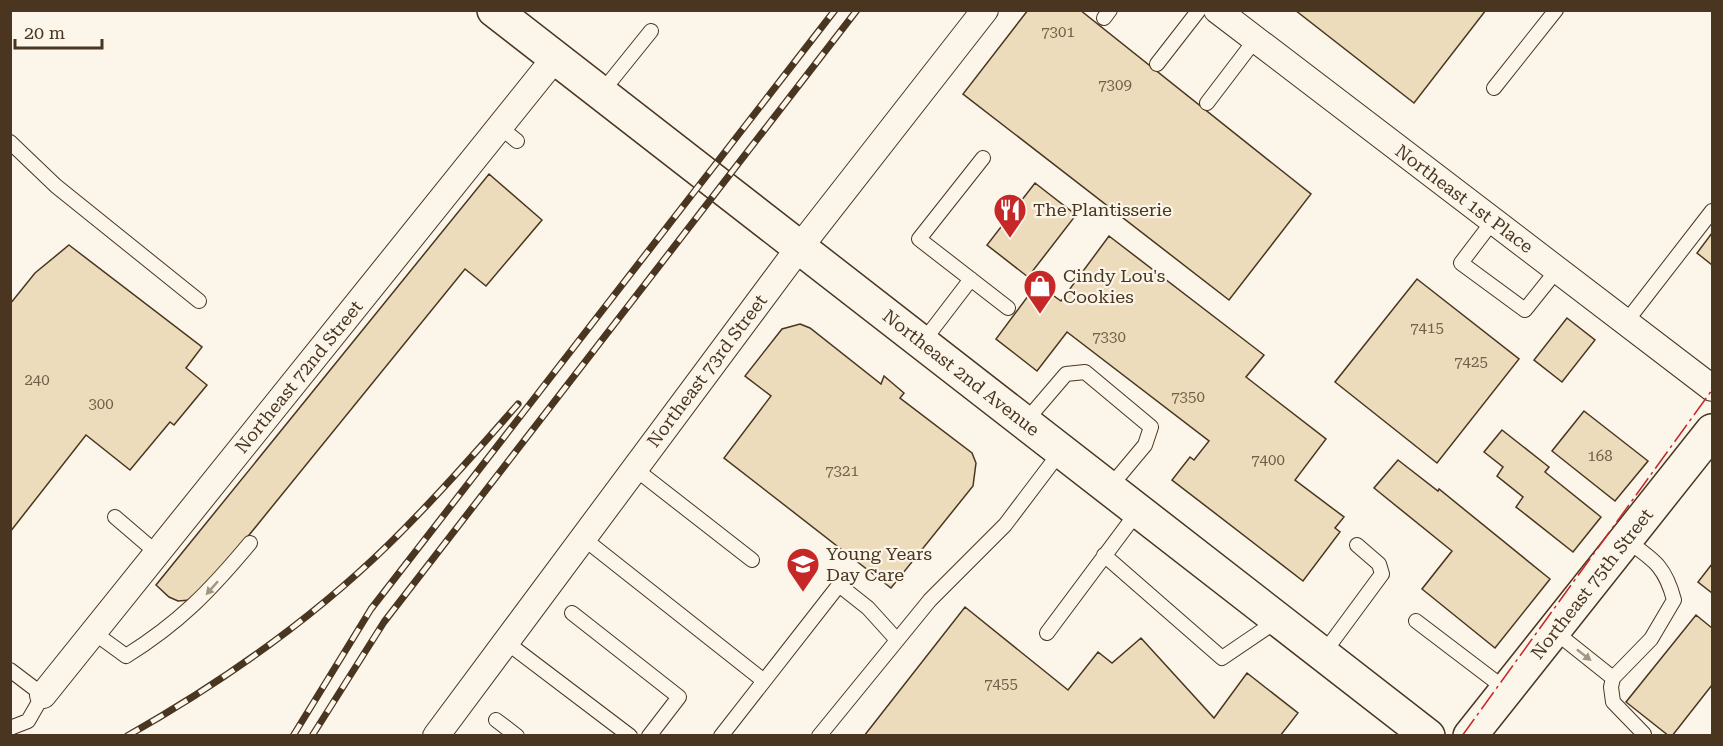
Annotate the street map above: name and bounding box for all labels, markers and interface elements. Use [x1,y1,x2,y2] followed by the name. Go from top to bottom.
[15,12,102,50] scale bar
[24,22,65,43] text: 20 m
[1041,23,1075,41] house number: 7301
[1098,76,1132,94] house number: 7309
[1391,140,1537,257] street label: Northeast 1st Place
[992,192,1028,239] restaurant icon: The Plantisserie
[1033,199,1172,220] place label: The Plantisserie
[1063,265,1165,307] place label: Cindy Lou's Cookies
[1022,268,1058,315] shop icon: Cindy Lou's Cookies
[642,290,771,451] street label: Northeast 73rd Street
[231,296,367,457] street label: Northeast 72nd Street
[879,305,1044,440] street label: Northeast 2nd Avenue
[1410,319,1444,337] house number: 7415
[1092,328,1126,346] house number: 7330
[1454,353,1488,371] house number: 7425
[24,371,50,389] house number: 240
[1171,388,1205,406] house number: 7350
[88,395,114,413] house number: 300
[1587,447,1613,465] house number: 168
[1251,451,1285,469] house number: 7400
[825,462,859,480] house number: 7321
[1526,504,1657,663] street label: Northeast 75th Street
[826,543,932,585] place label: Young Years Day Care
[785,546,821,593] school or university icon: Young Years Day Care
[206,580,219,595] one-way arrow
[1576,648,1592,661] one-way arrow
[984,675,1018,693] house number: 7455

